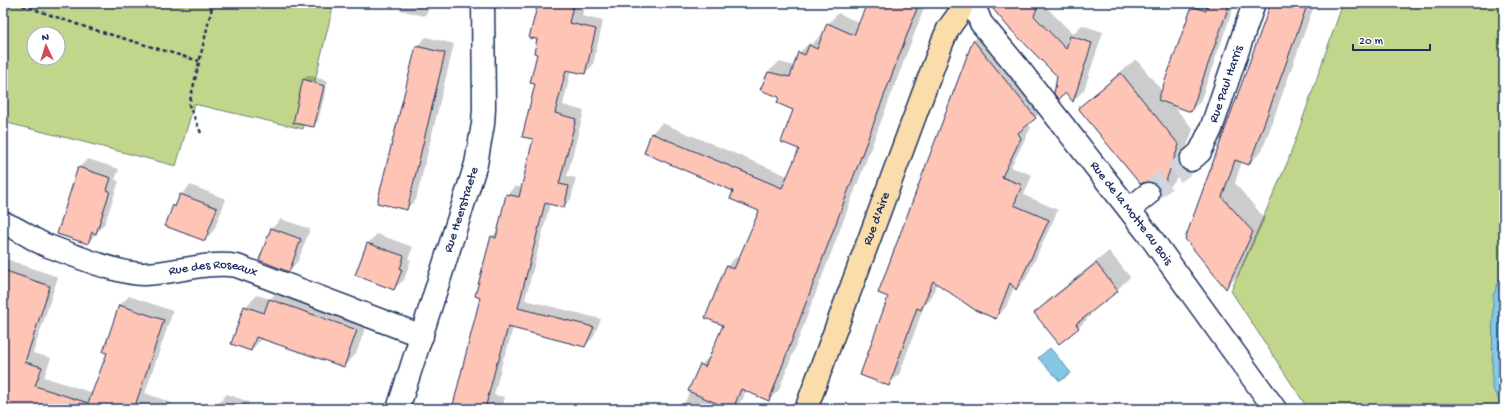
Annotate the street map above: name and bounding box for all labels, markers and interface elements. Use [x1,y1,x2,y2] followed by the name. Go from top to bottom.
[26,26,66,66] north arrow
[1353,26,1430,52] scale bar
[41,32,49,44] text: N
[1359,35,1384,49] text: 20 m
[1206,42,1247,125] street label: Rue Paul Harris
[1087,158,1177,269] street label: Rue de la Motte au Bois
[441,165,482,254] street label: Rue Heerstraete
[860,190,894,247] street label: Rue d'Aire
[168,257,260,281] street label: Rue des Roseaux

